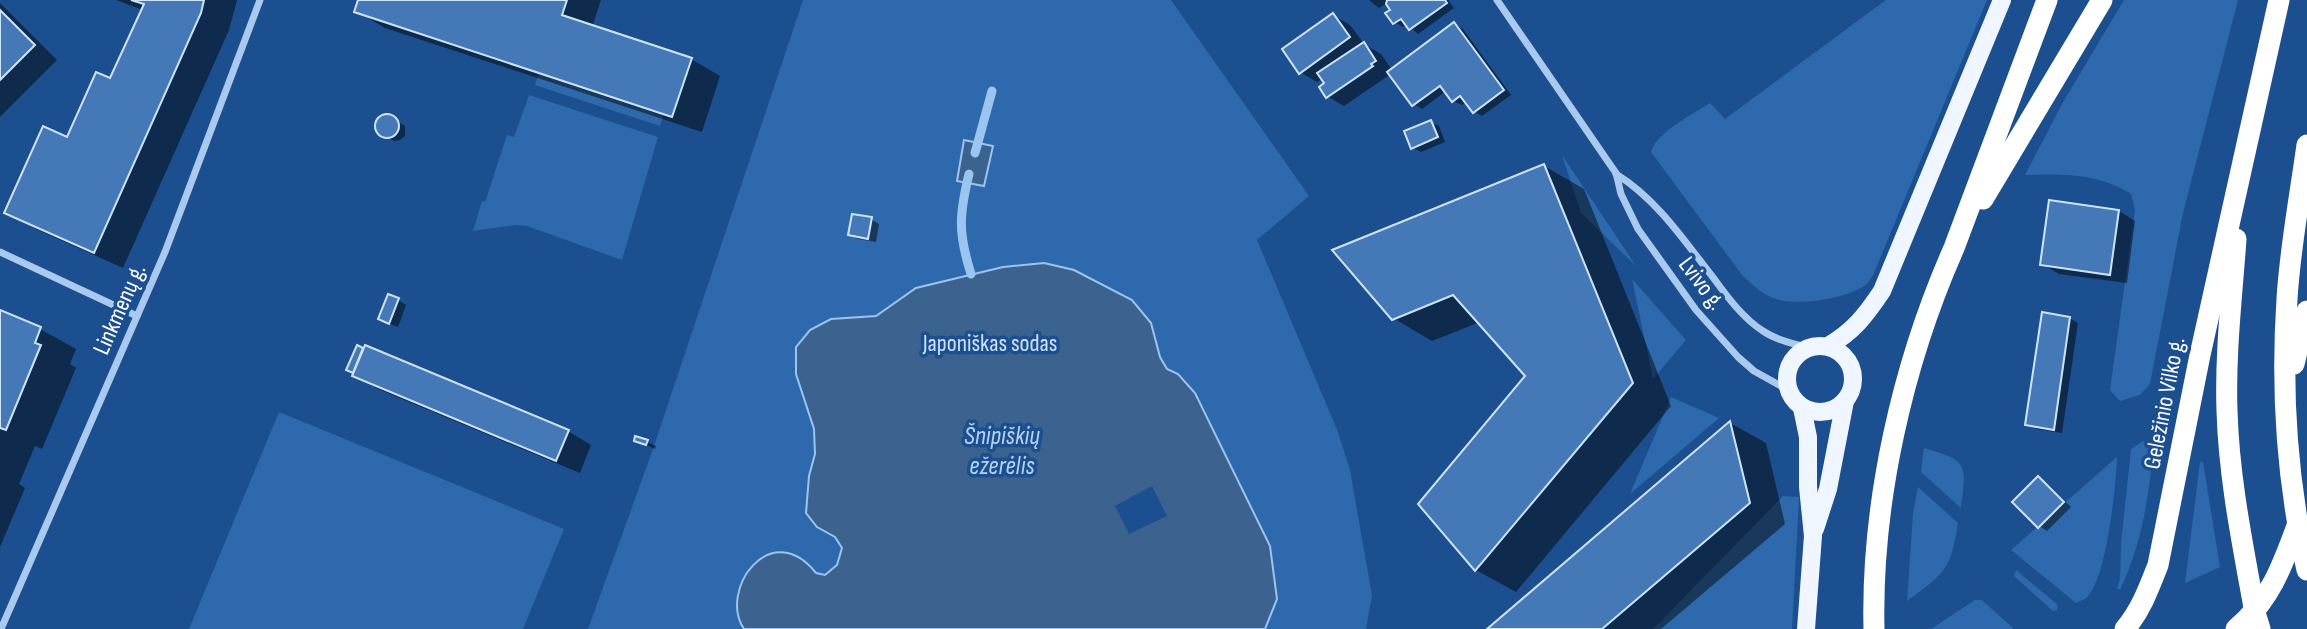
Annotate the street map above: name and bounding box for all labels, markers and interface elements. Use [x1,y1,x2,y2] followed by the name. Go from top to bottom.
[1672,251,1731,316] street label: Lvivo g.
[87,259,152,359] street label: Linkmenų g.
[922,329,1057,358] park label: Japoniškas sodas
[2137,335,2191,472] street label: Geležinio Vilko g.
[964,421,1040,482] water label: Šnipiškių ežerėlis

